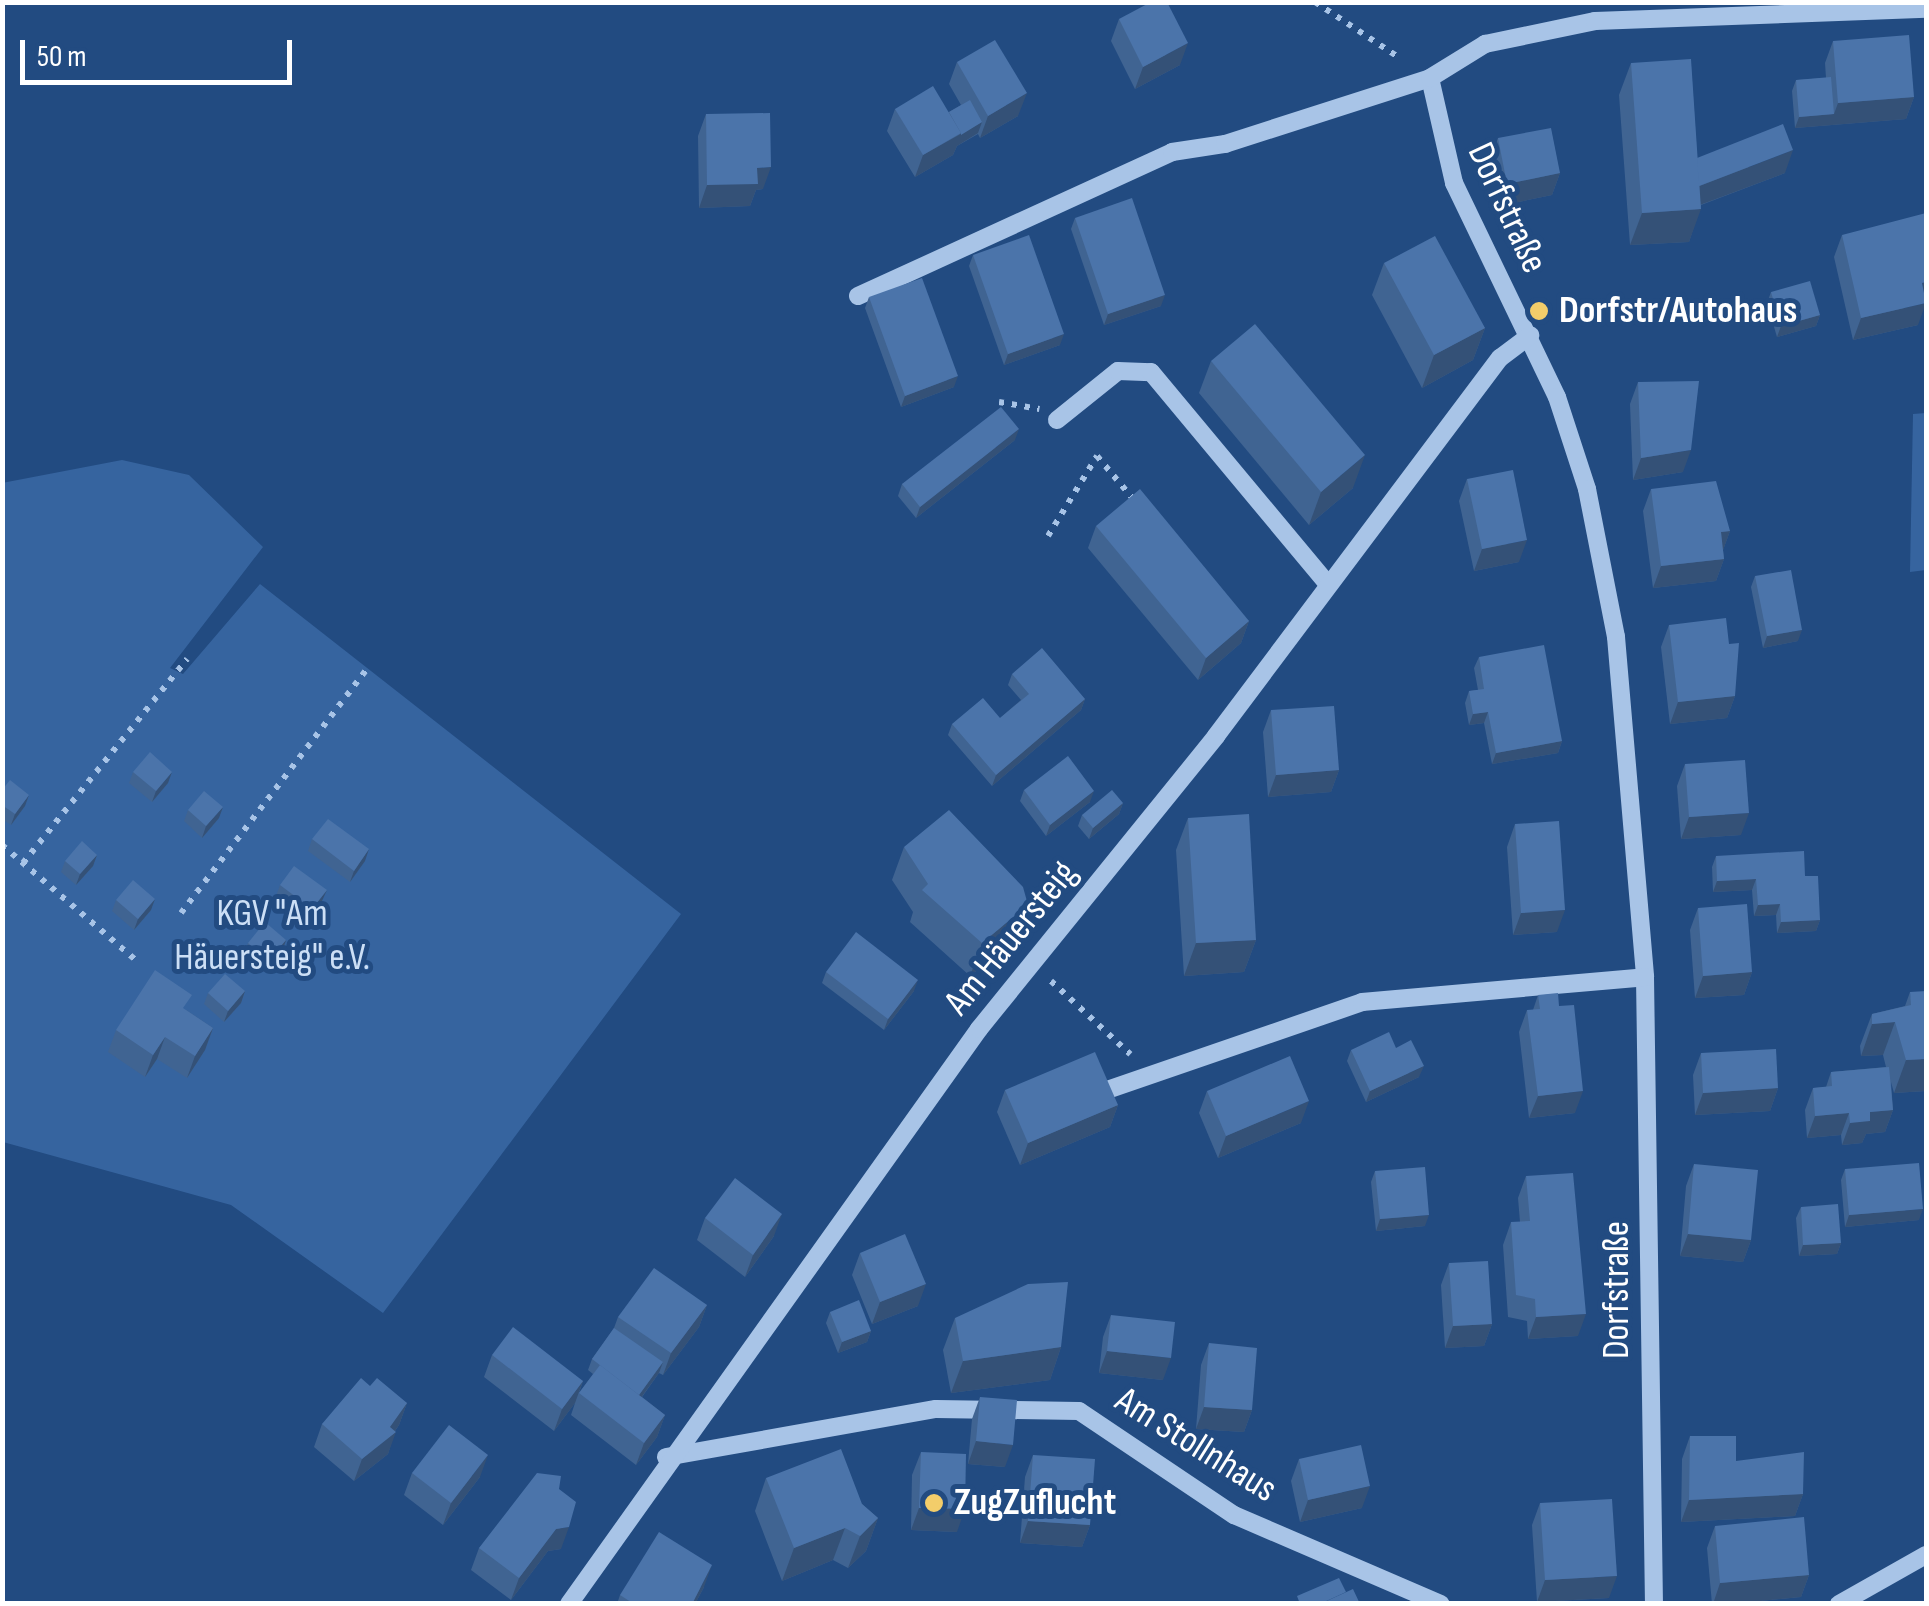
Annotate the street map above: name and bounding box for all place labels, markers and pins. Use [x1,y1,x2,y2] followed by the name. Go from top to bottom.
[1559,288,1797,334] place label: Dorfstr/Autohaus
[1528,300,1550,322] marker: Dorfstr/Autohaus
[954,1480,1116,1526] place label: ZugZuflucht
[923,1492,945,1514] marker: ZugZuflucht

